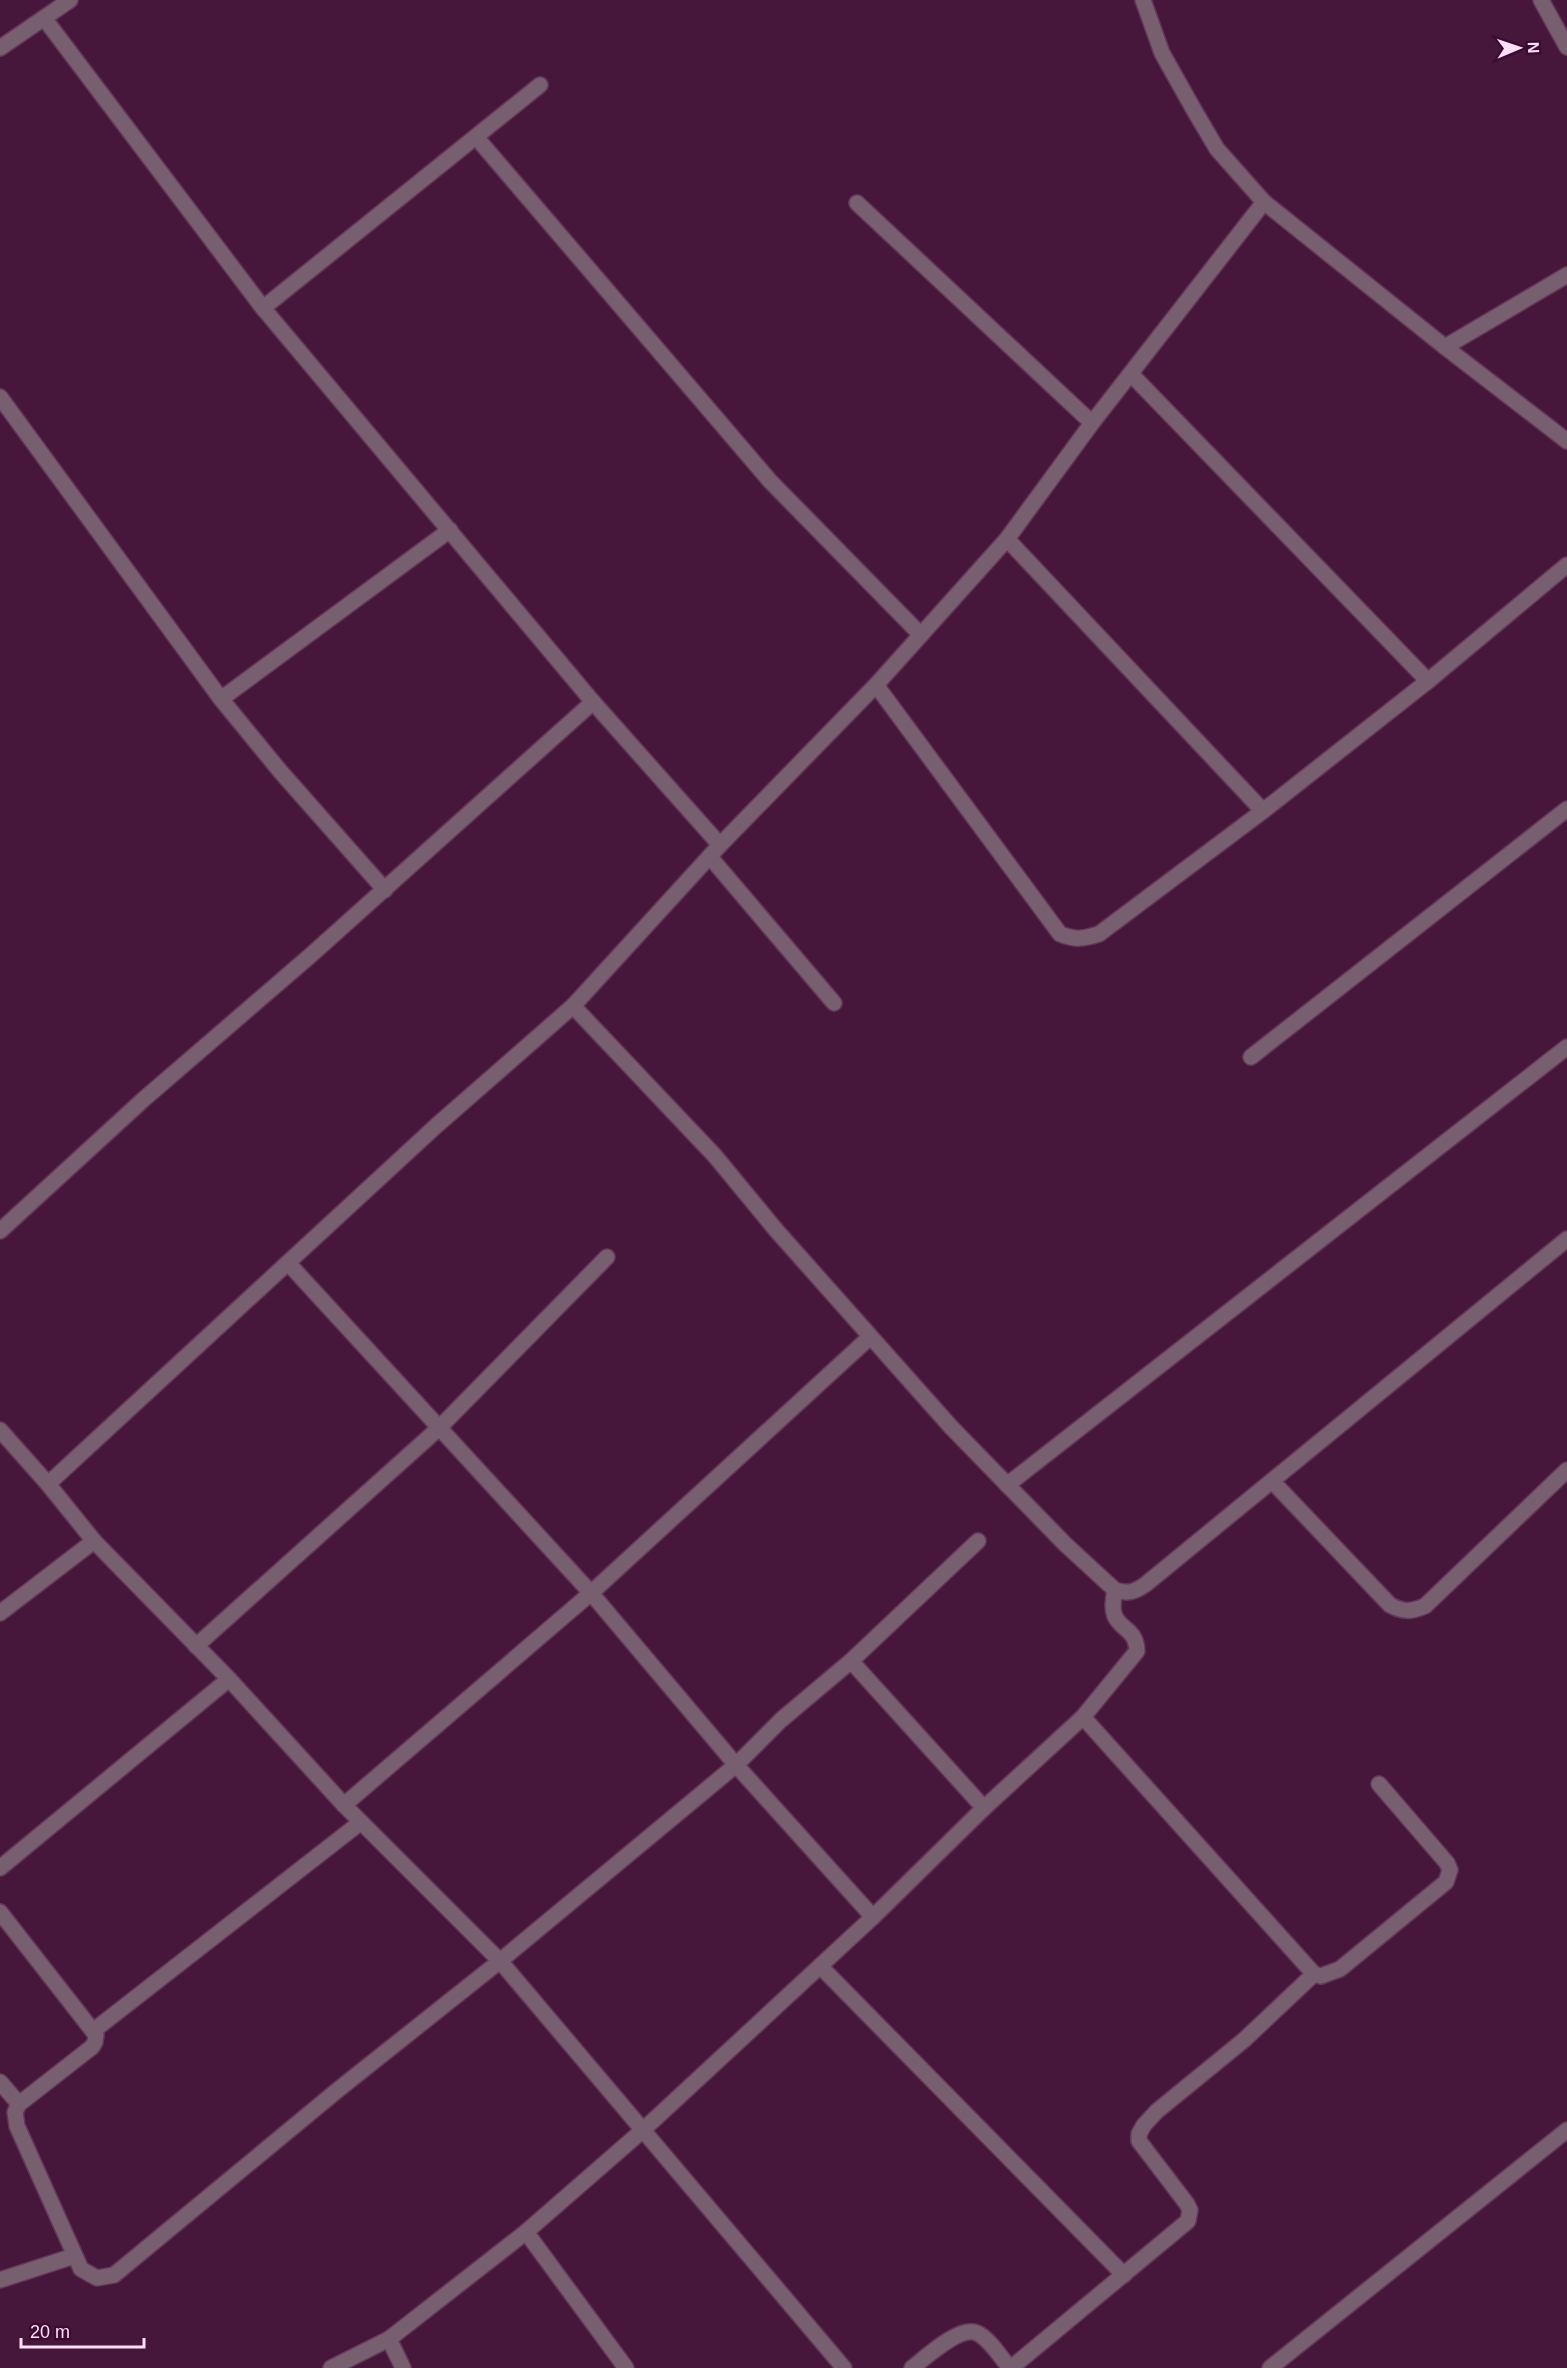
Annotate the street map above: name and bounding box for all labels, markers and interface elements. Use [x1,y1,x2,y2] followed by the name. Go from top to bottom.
[1489,18,1549,78] north arrow
[1525,41,1542,54] text: N
[21,2311,144,2349] scale bar
[30,2322,70,2342] text: 20 m

